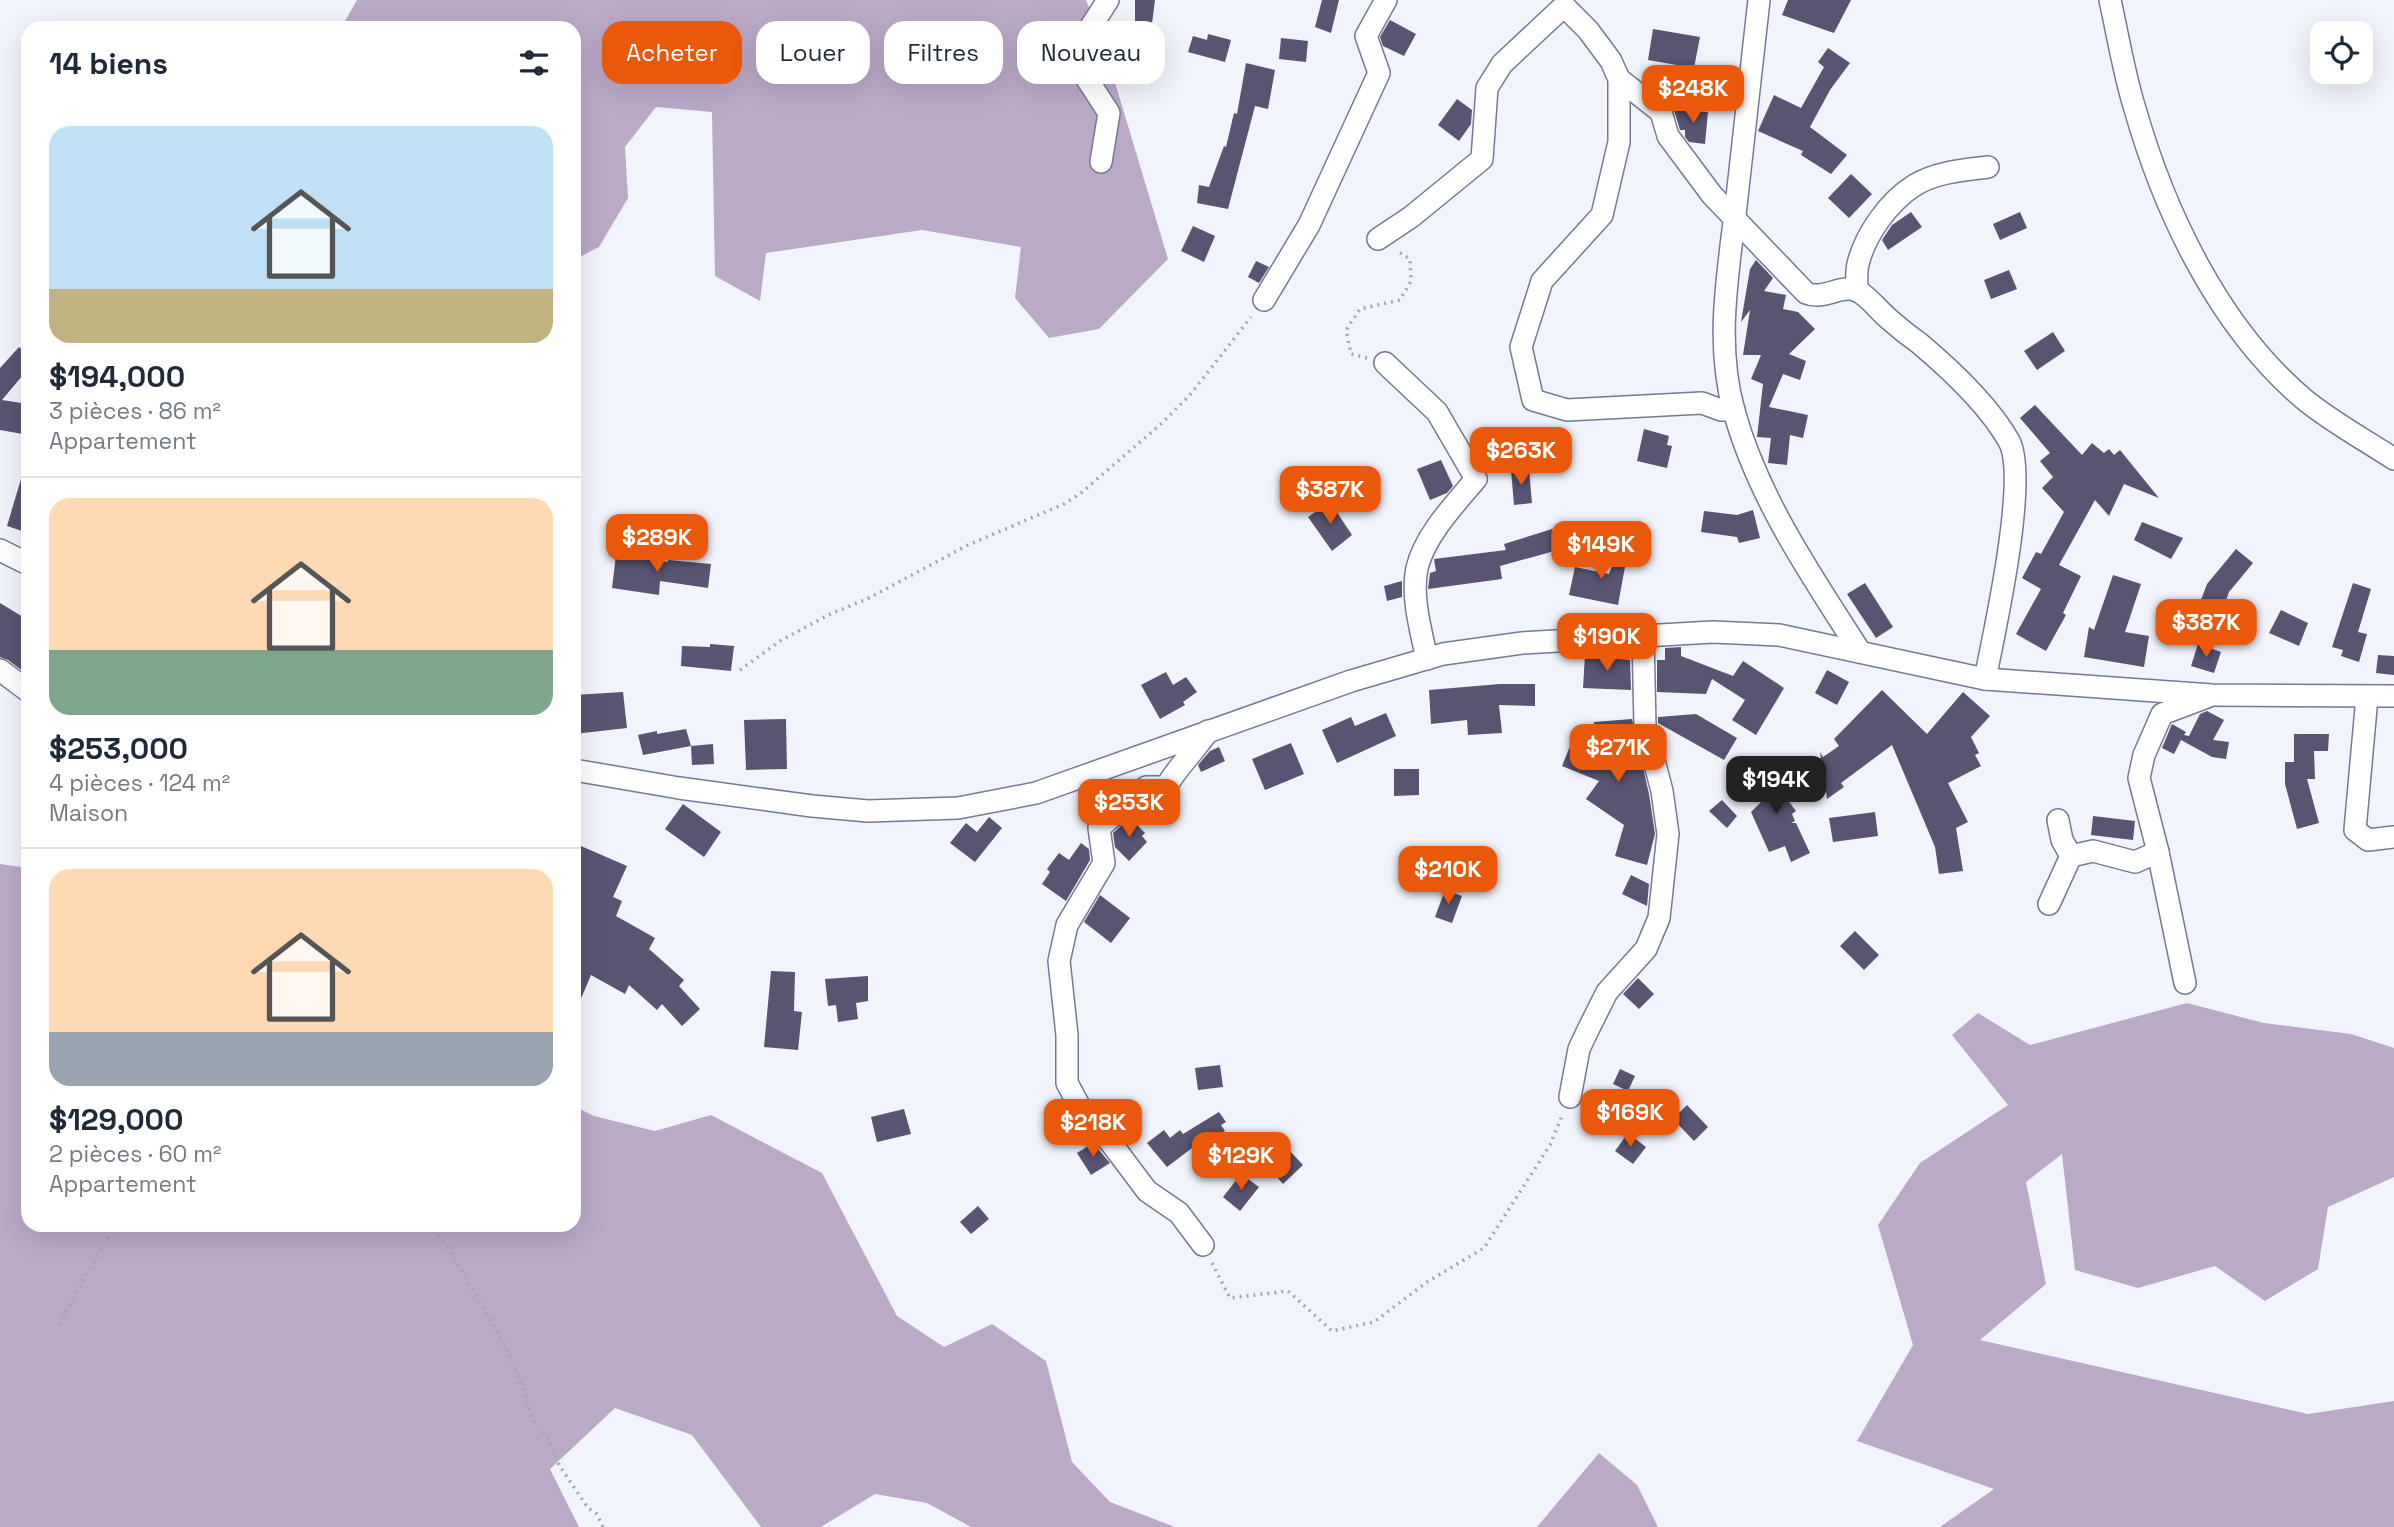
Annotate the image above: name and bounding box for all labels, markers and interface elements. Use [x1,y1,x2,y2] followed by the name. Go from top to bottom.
[602,21,742,84] chip: Acheter
[756,21,870,84] chip: Louer
[884,21,1003,84] chip: Filtres
[1017,21,1165,84] chip: Nouveau
[2310,21,2373,84] map controls
[2310,21,2373,84] button: locate
[49,44,168,83] text: 14 biens
[515,44,553,82] icon: filters
[1644,66,1742,125] pin: $248K
[1658,73,1728,103] text: $248K
[238,171,364,297] icon: home
[49,357,185,396] text: $194,000
[49,396,221,426] text: 3 pièces · 86 m²
[49,426,197,456] text: Appartement
[1472,428,1570,487] pin: $263K
[1486,435,1556,465] text: $263K
[1281,466,1379,526] pin: $387K
[1296,474,1364,504] text: $387K
[608,514,706,574] pin: $289K
[622,522,692,552] text: $289K
[1552,522,1650,581] pin: $149K
[1567,529,1635,559] text: $149K
[238,543,364,669] icon: home
[2157,600,2255,659] pin: $387K
[2172,607,2240,637] text: $387K
[1558,614,1656,673] pin: $190K
[1573,621,1641,651] text: $190K
[1569,724,1667,784] pin: $271K
[49,729,188,768] text: $253,000
[1586,732,1650,762] text: $271K
[1727,756,1825,816] pin: $194K
[1742,764,1810,794] text: $194K
[49,768,230,798] text: 4 pièces · 124 m²
[1080,780,1178,839] pin: $253K
[1094,787,1164,817] text: $253K
[49,798,128,828] text: Maison
[1399,846,1497,906] pin: $210K
[1414,854,1482,884] text: $210K
[238,914,364,1040] icon: home
[1581,1090,1679,1149] pin: $169K
[1596,1097,1664,1127] text: $169K
[49,1100,183,1139] text: $129,000
[1044,1100,1142,1159] pin: $218K
[1060,1107,1126,1137] text: $218K
[1192,1132,1290,1192] pin: $129K
[49,1139,221,1169] text: 2 pièces · 60 m²
[1208,1140,1274,1170] text: $129K
[49,1169,197,1199] text: Appartement

